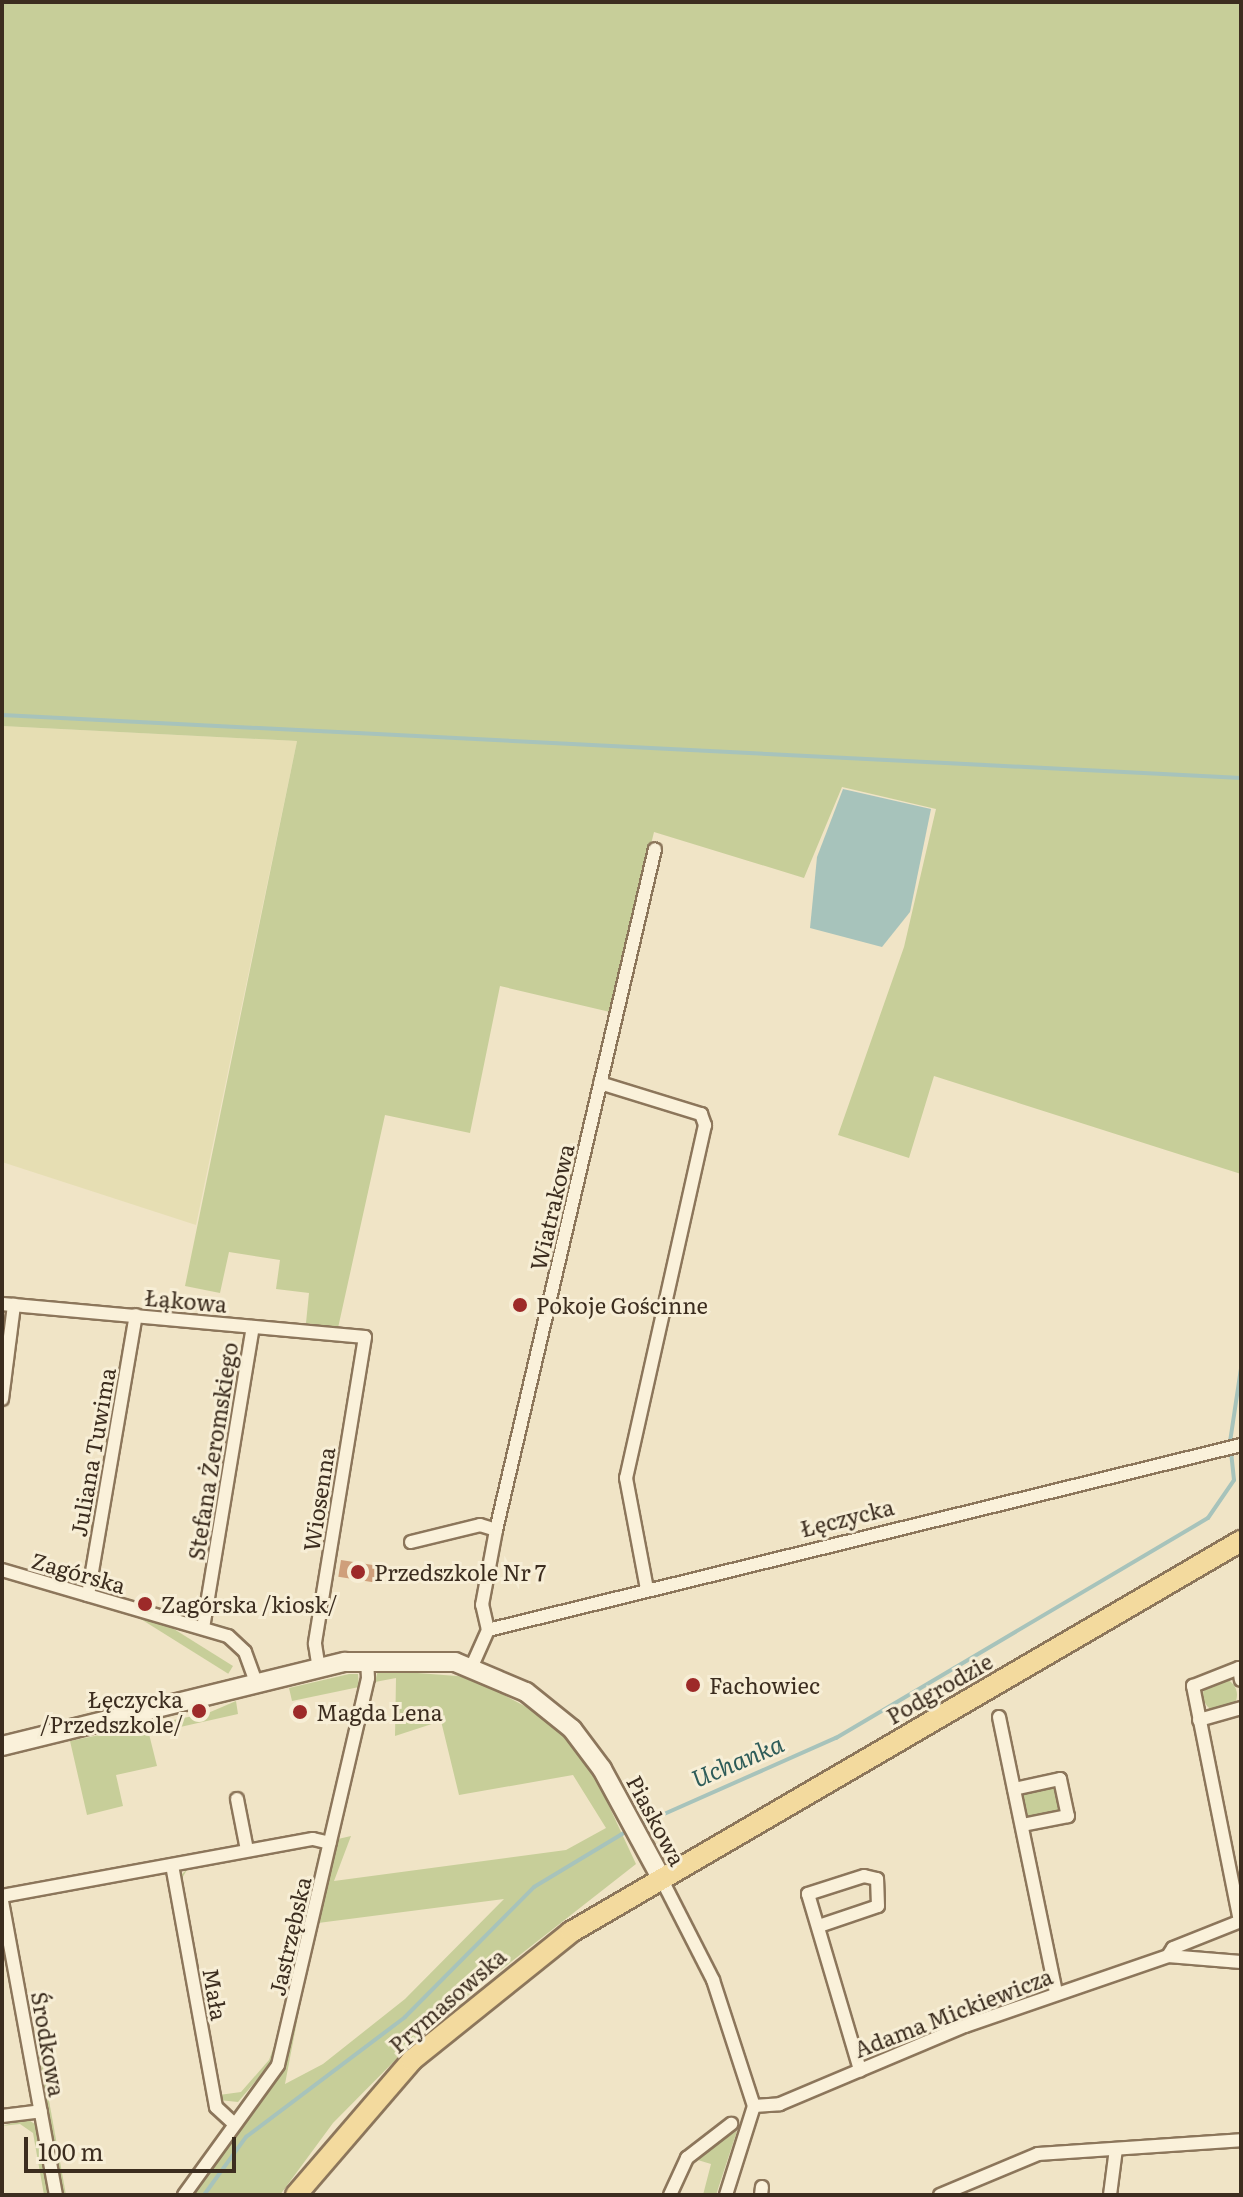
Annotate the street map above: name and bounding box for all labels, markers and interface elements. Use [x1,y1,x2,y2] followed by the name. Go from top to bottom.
[524,1141,578,1273] street label: Wiatrakowa
[144,1283,228,1317] street label: Łąkowa
[536,1292,708,1318] place label: Pokoje Gościnne
[511,1296,529,1314] marker: Pokoje Gościnne
[182,1340,242,1562] street label: Stefana Żeromskiego
[64,1365,120,1539] street label: Juliana Tuwima
[297,1445,339,1553] street label: Wiosenna
[798,1493,896,1541] street label: Łęczycka
[29,1546,129,1598] street label: Zagórska
[374,1559,546,1585] place label: Przedszkole Nr 7
[349,1563,367,1581] marker: Przedszkole Nr 7
[161,1591,337,1617] place label: Zagórska /kiosk/
[136,1595,154,1613] marker: Zagórska /kiosk/
[881,1647,997,1729] street label: Podgrodzie
[709,1672,820,1698] place label: Fachowiec
[684,1676,702,1694] marker: Fachowiec
[40,1685,183,1736] place label: Łęczycka /Przedszkole/
[316,1699,443,1725] place label: Magda Lena
[190,1702,208,1720] marker: Łęczycka /Przedszkole/
[291,1703,309,1721] marker: Magda Lena
[687,1728,787,1792] water label: Uchanka
[622,1770,692,1870] street label: Piaskowa
[263,1874,315,1998] street label: Jastrzębska
[383,1942,511,2058] street label: Prymasowska
[850,1962,1056,2062] street label: Adama Mickiewicza
[198,1966,234,2022] street label: Mała
[27,1989,71,2099] street label: Środkowa
[28,2121,240,2171] scale bar
[38,2133,104,2168] text: 100 m

